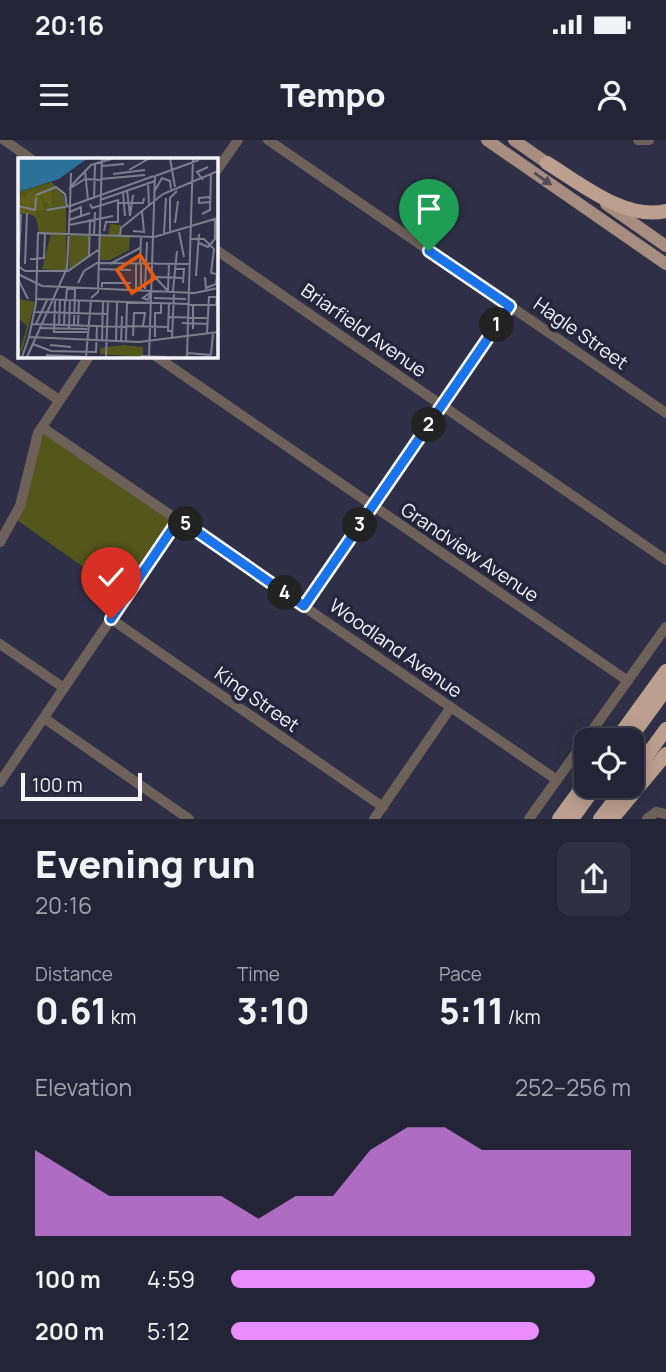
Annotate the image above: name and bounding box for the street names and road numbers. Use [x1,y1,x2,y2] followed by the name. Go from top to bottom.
[296,277,432,383] street label: Briarfield Avenue
[529,291,633,375] street label: Hagle Street
[396,496,544,608] street label: Grandview Avenue
[324,592,468,704] street label: Woodland Avenue
[209,660,305,738] street label: King Street

